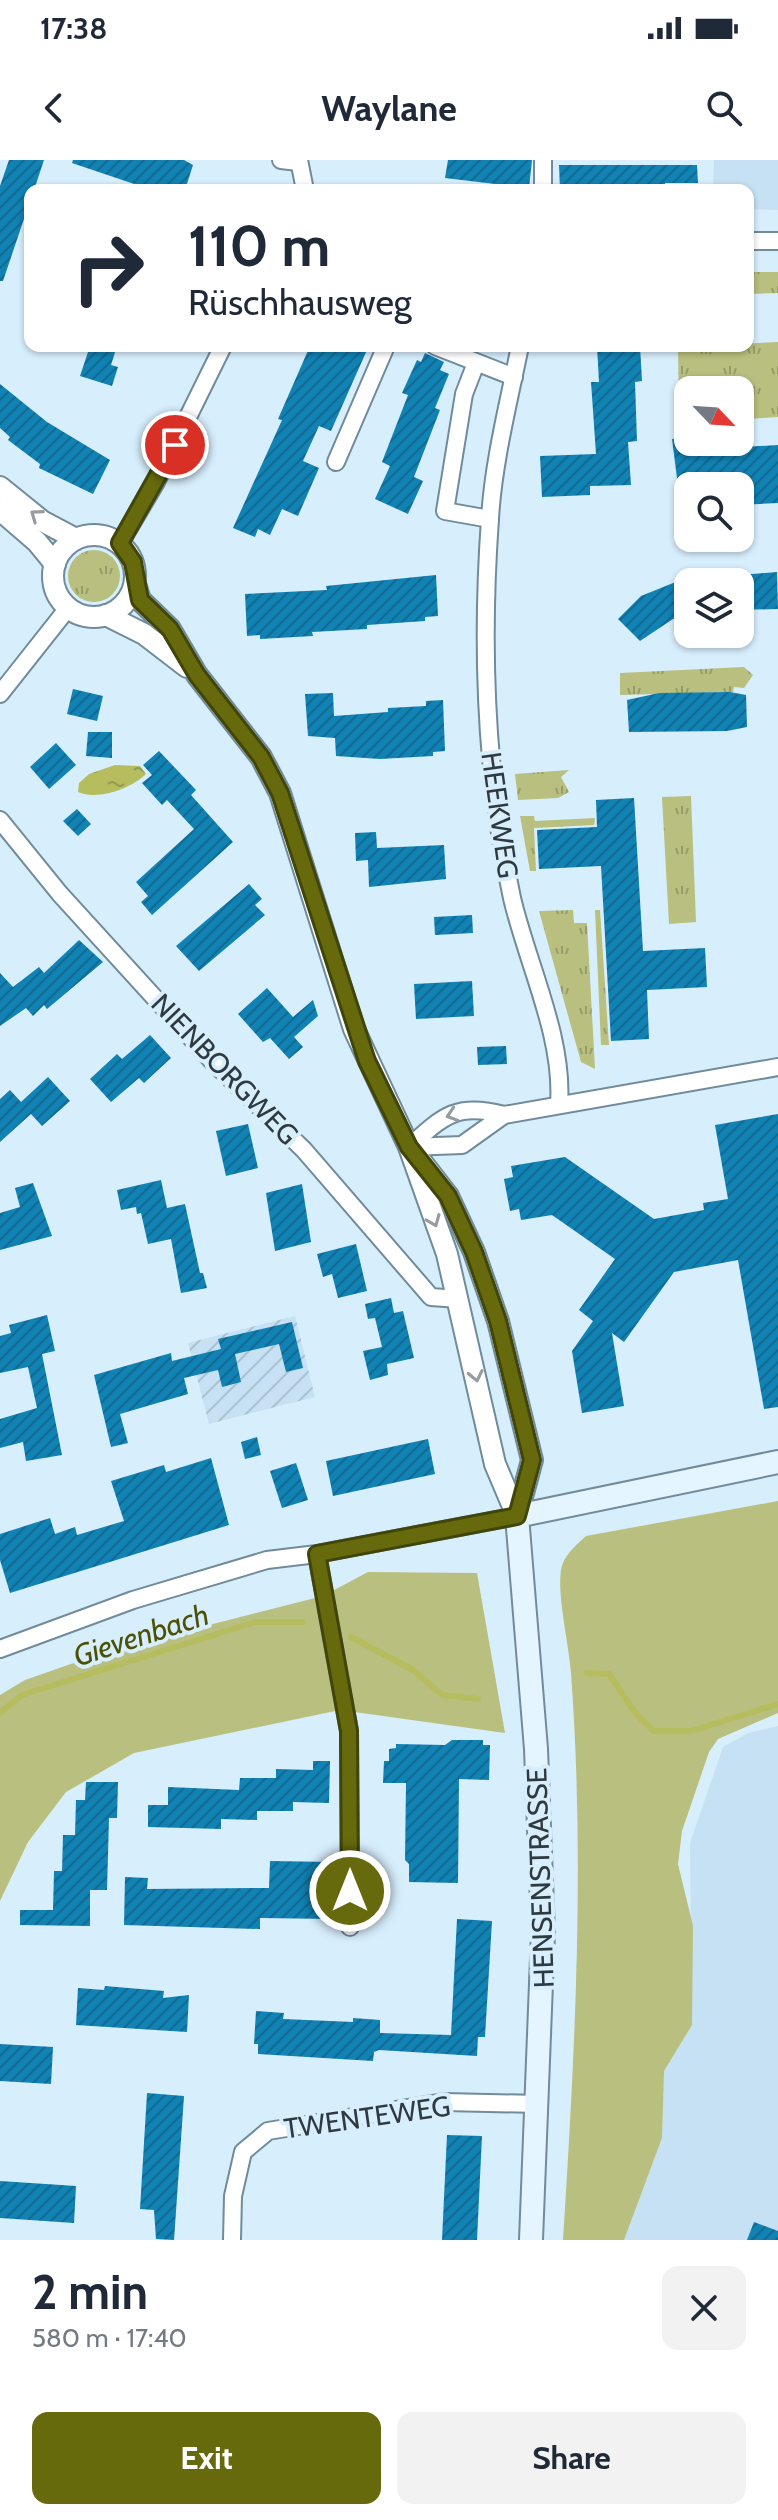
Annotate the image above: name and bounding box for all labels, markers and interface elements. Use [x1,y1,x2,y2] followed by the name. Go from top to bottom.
[40,10,107,47] text: 17:38
[32,86,76,130] icon: back
[321,86,457,130] text: Waylane
[702,86,746,130] icon: search
[188,212,330,280] text: 110 m
[56,216,160,320] icon: right
[188,280,412,324] text: Rüschhausweg
[674,376,754,456] north arrow
[674,376,754,648] map controls
[141,411,209,479] pin
[153,423,197,467] icon: arrive
[674,472,754,552] button: search
[30,511,45,525] one-way arrow
[674,568,754,648] button: layers
[474,750,526,880] street label: HEEKWEG
[144,986,306,1152] street label: NIENBORGWEG
[446,1106,459,1122] one-way arrow
[424,1213,440,1227] one-way arrow
[467,1368,484,1382] one-way arrow
[69,1596,213,1674] water label: Gievenbach
[519,1767,561,1989] street label: HENSENSTRASSE
[308,1849,392,1933] position arrow
[282,2089,452,2145] street label: TWENTEWEG
[32,2263,148,2321] text: 2 min
[662,2266,746,2350] button: close
[32,2322,187,2354] text: 580 m · 17:40
[32,2412,381,2504] button: Exit
[397,2412,746,2504] button: Share

